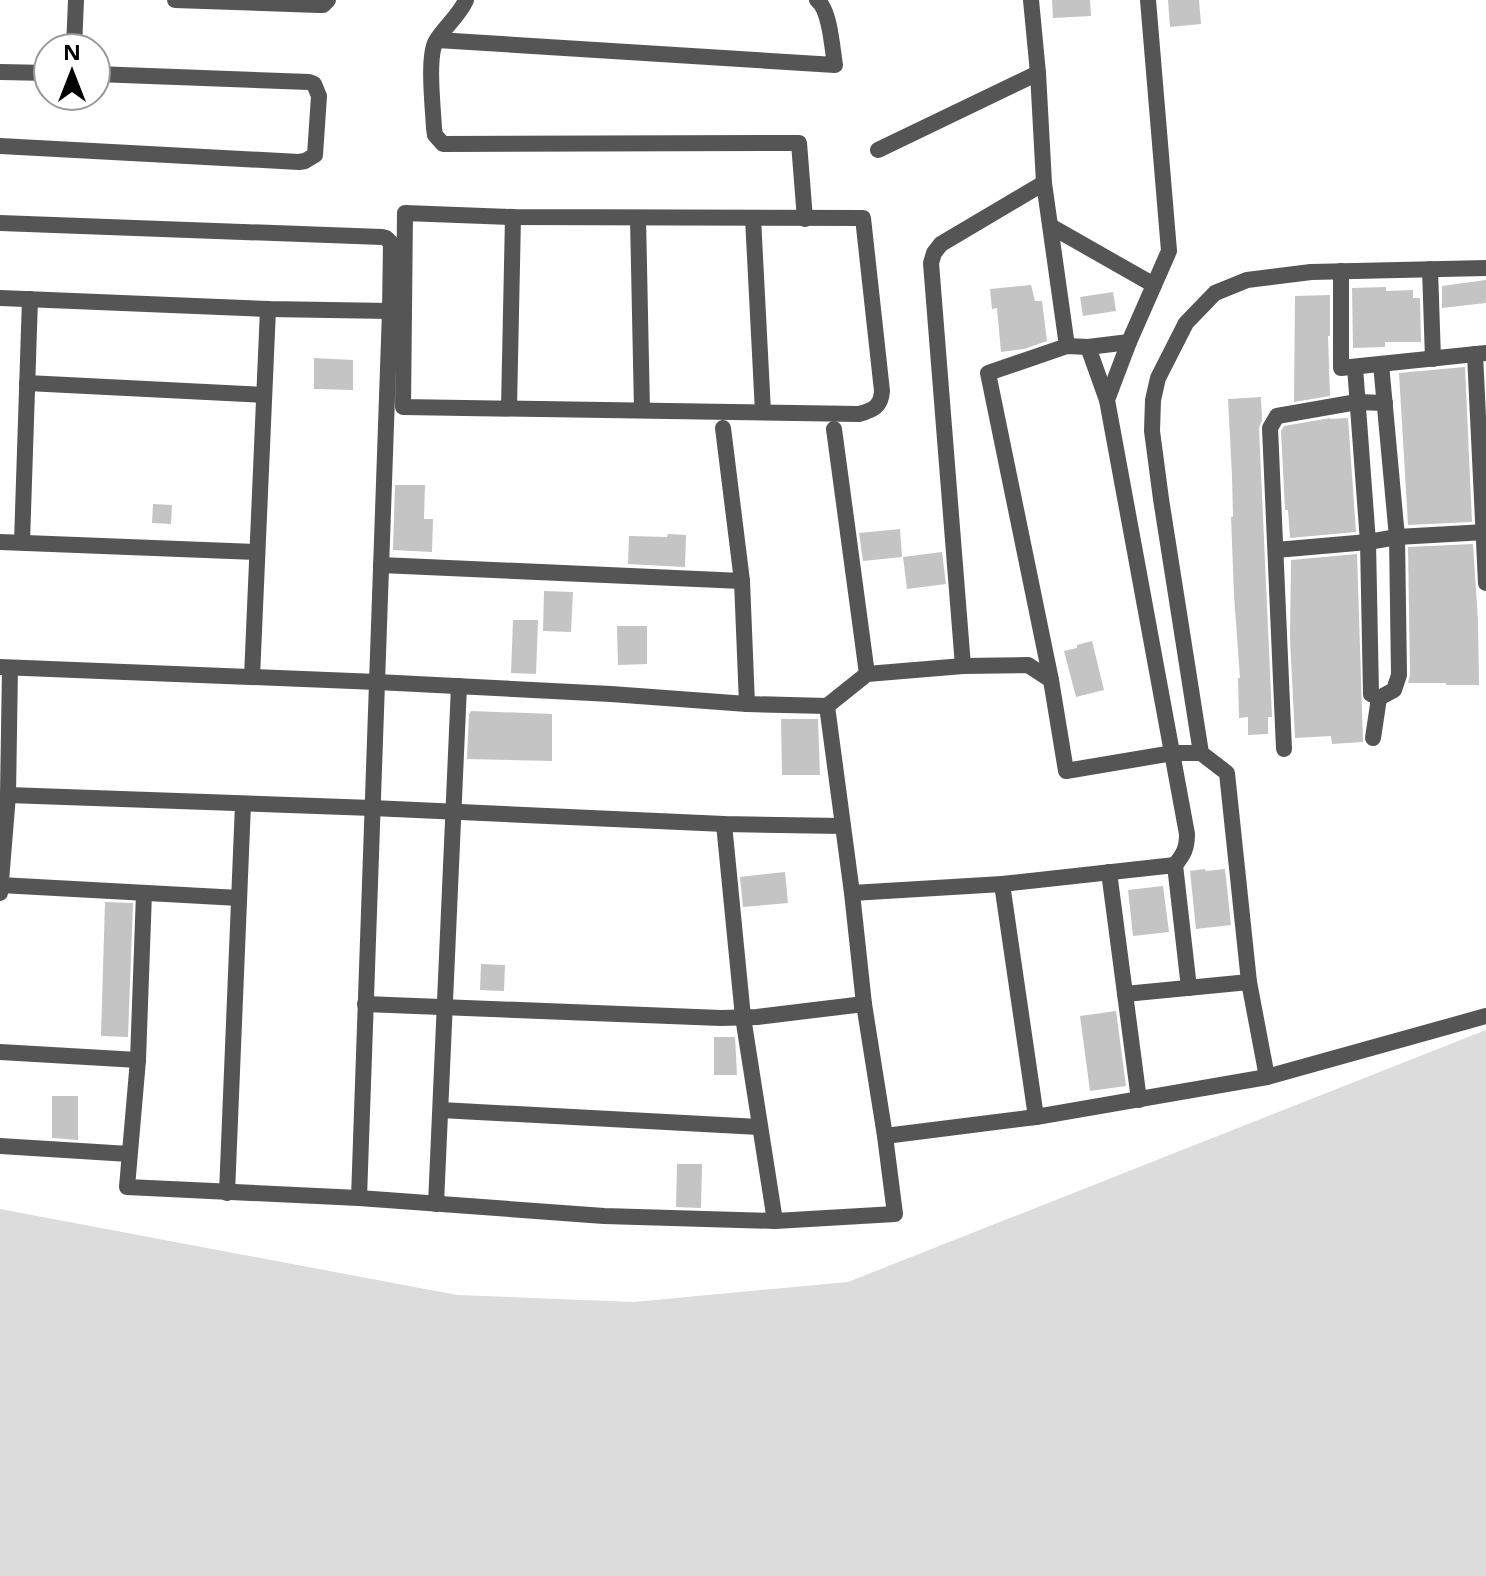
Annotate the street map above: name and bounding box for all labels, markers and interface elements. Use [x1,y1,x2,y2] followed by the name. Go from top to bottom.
[32,32,112,112] north arrow
[63,36,81,66] text: N

